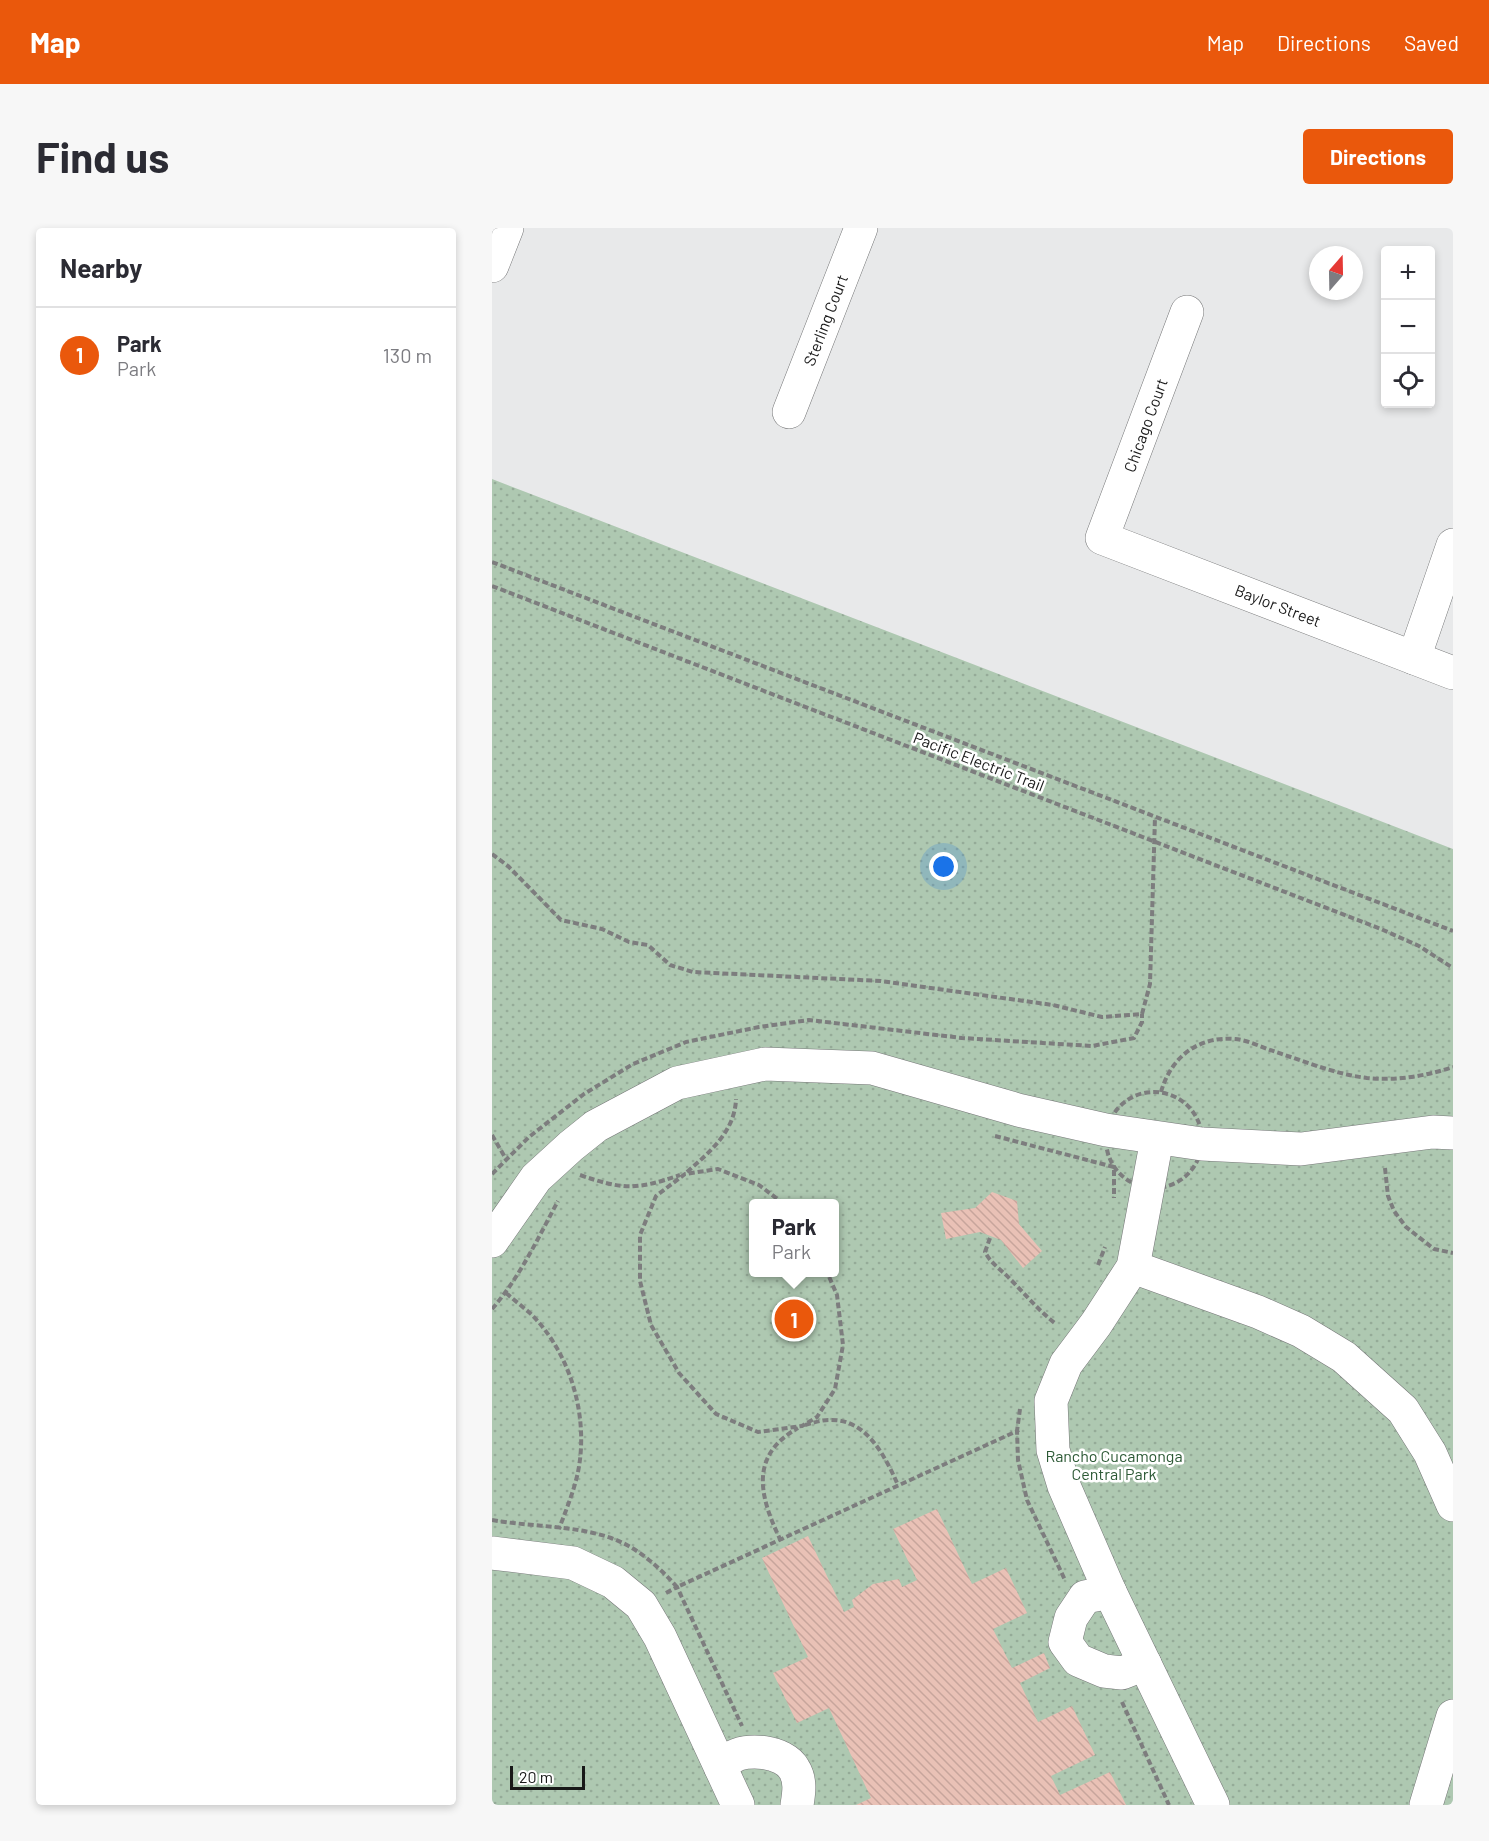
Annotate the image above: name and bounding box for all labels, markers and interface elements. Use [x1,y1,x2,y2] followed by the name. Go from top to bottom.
[30,25,81,59] text: Map
[1207,30,1244,55] text: Map
[1277,30,1371,55] text: Directions
[1404,30,1459,55] text: Saved
[1303,129,1453,184] button: Directions
[36,131,169,181] text: Find us
[1309,246,1363,300] north arrow
[1381,246,1435,408] map controls
[1381,246,1435,300] button: +
[60,252,142,283] text: Nearby
[799,272,851,368] street label: Sterling Court
[1381,300,1435,354] button: −
[117,330,162,356] text: Park
[76,343,83,367] text: 1
[383,343,432,367] text: 130 m
[1381,354,1435,408] button: locate
[117,356,156,380] text: Park
[1119,376,1171,474] street label: Chicago Court
[1232,580,1324,630] street label: Baylor Street
[911,727,1047,795] street label: Pacific Electric Trail
[929,852,958,881] your location
[749,1199,839,1277] popup
[772,1213,816,1239] text: Park
[772,1239,811,1263] text: Park
[774,1296,814,1342] pin: 1
[1045,1446,1183,1483] park label: Rancho Cucamonga Central Park
[510,1763,585,1790] scale bar
[519,1767,553,1786] text: 20 m

